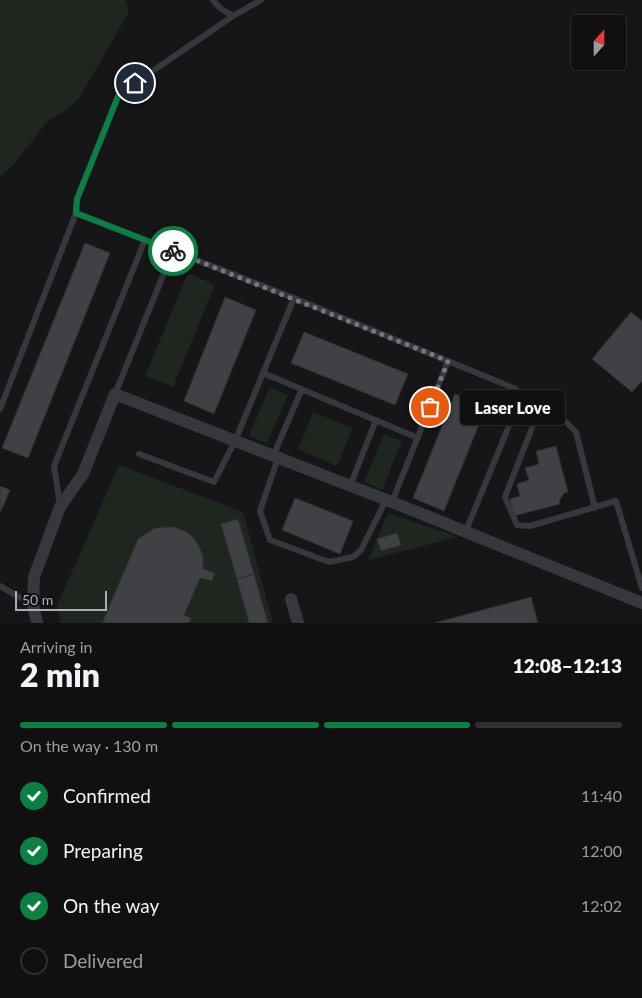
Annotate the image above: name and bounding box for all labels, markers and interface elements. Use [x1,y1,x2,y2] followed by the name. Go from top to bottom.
[571,15,626,70] north arrow
[571,15,626,70] map controls
[114,62,156,104] pin
[121,69,149,97] icon: home
[148,226,198,276] courier
[159,237,187,265] icon: bike
[409,386,451,428] pin
[460,390,565,424] callout: Laser Love
[416,393,444,421] icon: bag
[474,398,551,417] text: Laser Love
[15,588,108,611] scale bar
[22,591,53,608] text: 50 m
[20,637,93,656] text: Arriving in
[513,654,622,677] text: 12:08–12:13
[20,655,100,694] text: 2 min
[20,736,158,755] text: On the way · 130 m
[20,782,48,810] icon: check
[63,784,151,807] text: Confirmed
[581,786,622,805] text: 11:40
[20,837,48,865] icon: check
[63,839,143,862] text: Preparing
[581,841,622,860] text: 12:00
[20,892,48,920] icon: check
[63,894,159,917] text: On the way
[581,896,622,915] text: 12:02
[63,949,143,972] text: Delivered

